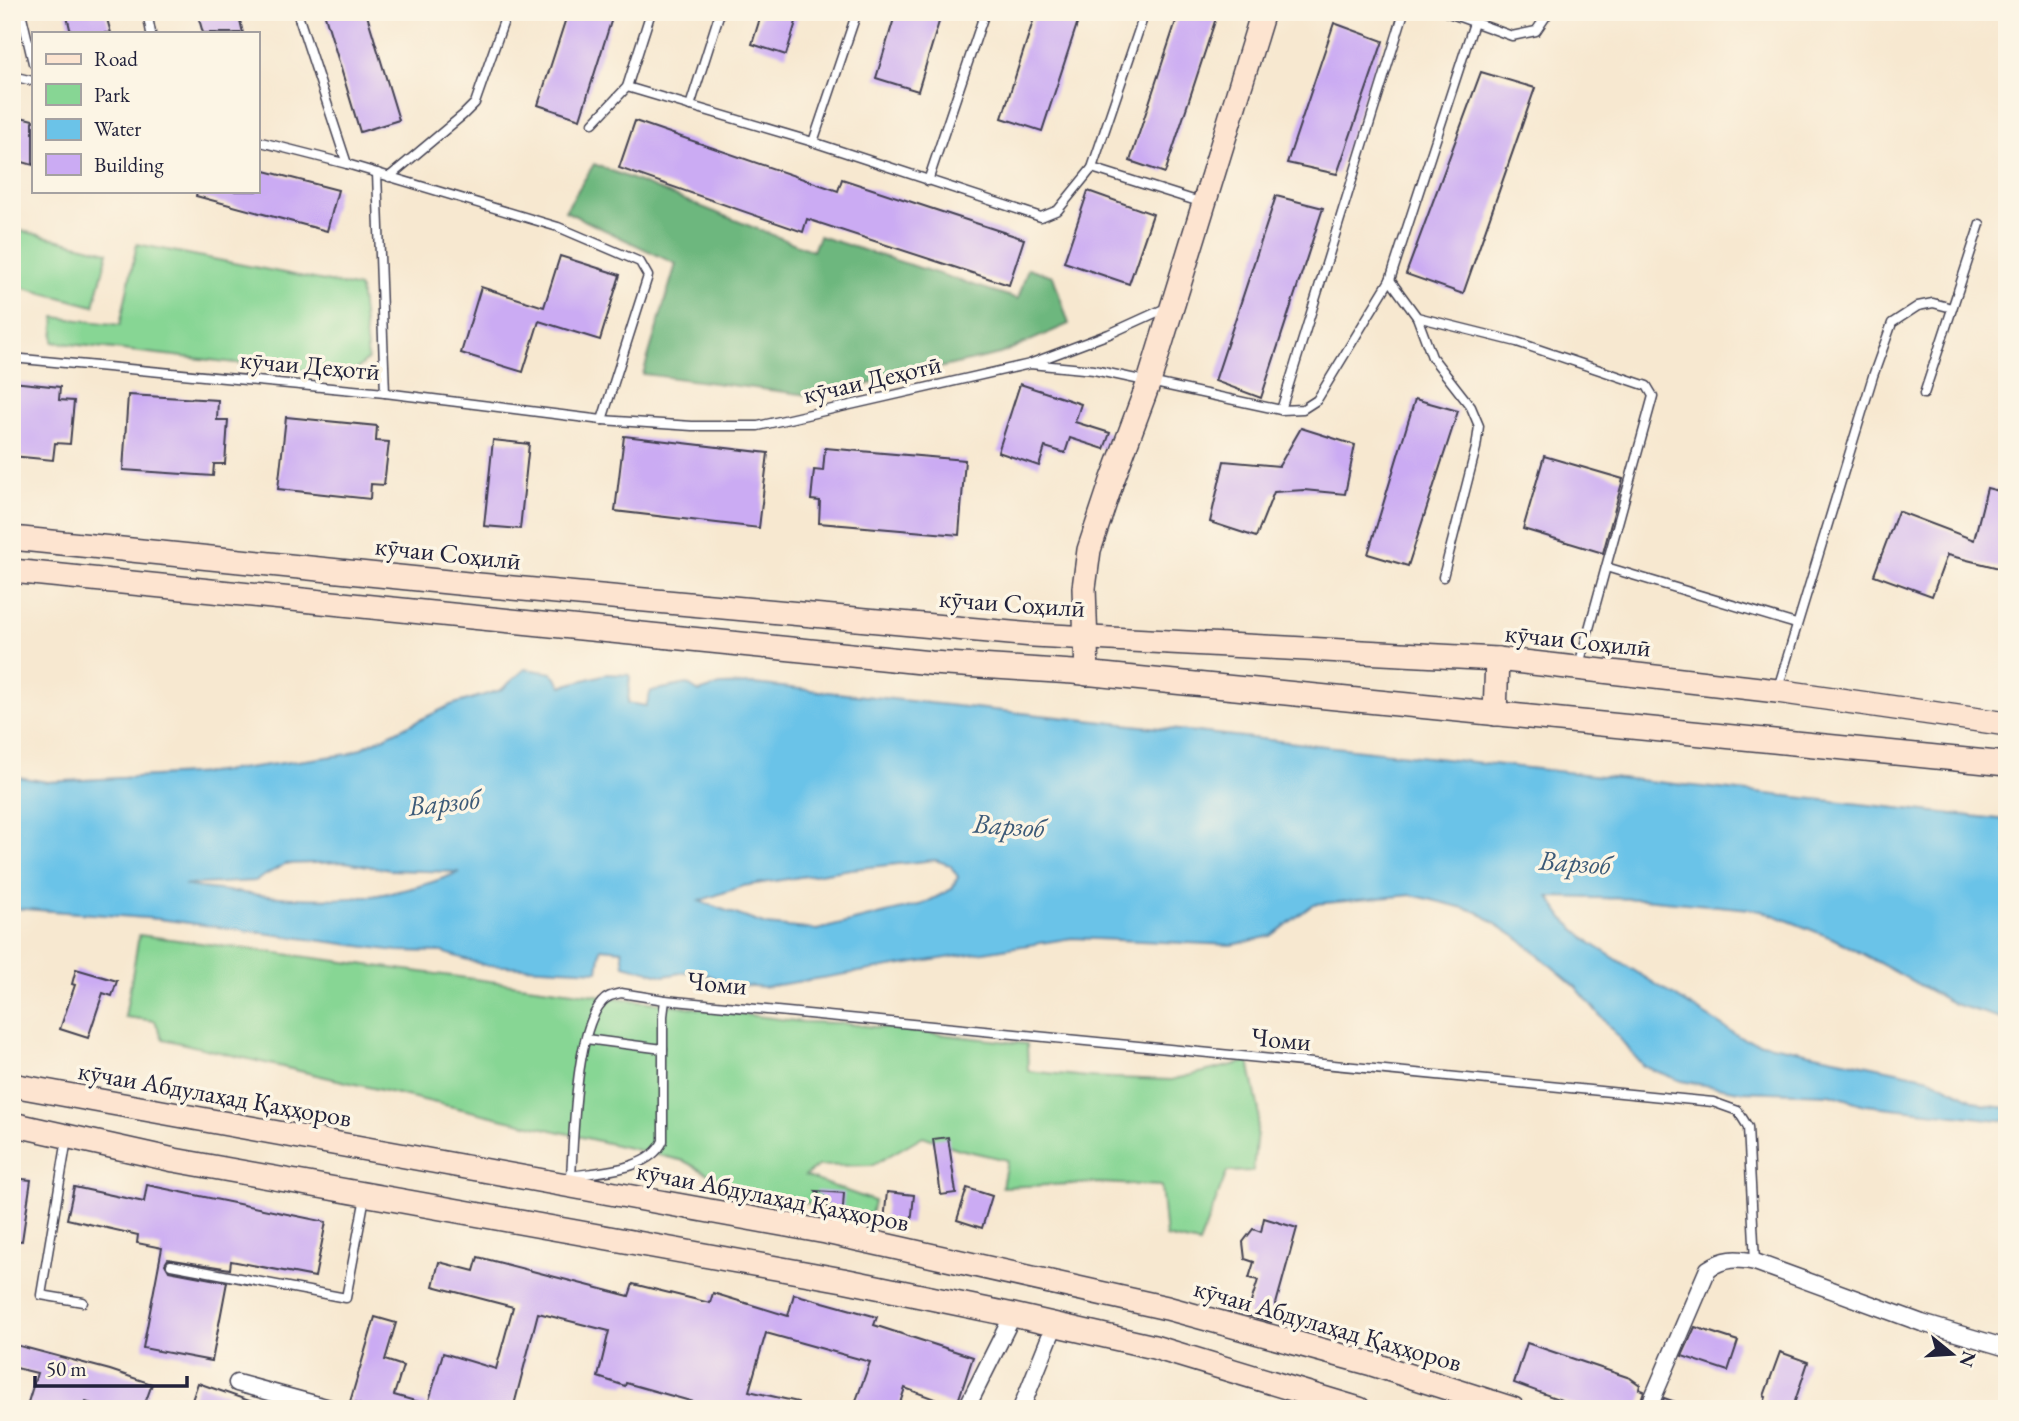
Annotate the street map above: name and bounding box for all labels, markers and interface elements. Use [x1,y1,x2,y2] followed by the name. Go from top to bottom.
[32,32,259,192] legend
[94,45,138,72] text: Road
[94,81,131,108] text: Park
[94,115,141,142] text: Water
[94,151,164,178] text: Building
[238,342,382,388] street label: кӯчаи Деҳотӣ
[800,347,945,411] street label: кӯчаи Деҳотӣ
[373,528,523,578] street label: кӯчаи Соҳилӣ
[938,581,1086,625] street label: кӯчаи Соҳилӣ
[1503,615,1653,665] street label: кӯчаи Соҳилӣ
[405,780,486,824] water label: Варзоб
[971,804,1050,846] water label: Варзоб
[1537,841,1616,883] water label: Варзоб
[686,963,749,1003] street label: Чоми
[1250,1019,1313,1059] street label: Чоми
[76,1053,354,1135] street label: кӯчаи Абдулаҳад Қаҳҳоров
[634,1153,912,1239] street label: кӯчаи Абдулаҳад Қаҳҳоров
[1190,1270,1466,1380] street label: кӯчаи Абдулаҳад Қаҳҳоров
[1918,1320,1988,1390] north arrow
[35,1344,187,1388] scale bar
[1953,1348,1982,1371] text: N
[46,1355,87,1382] text: 50 m

